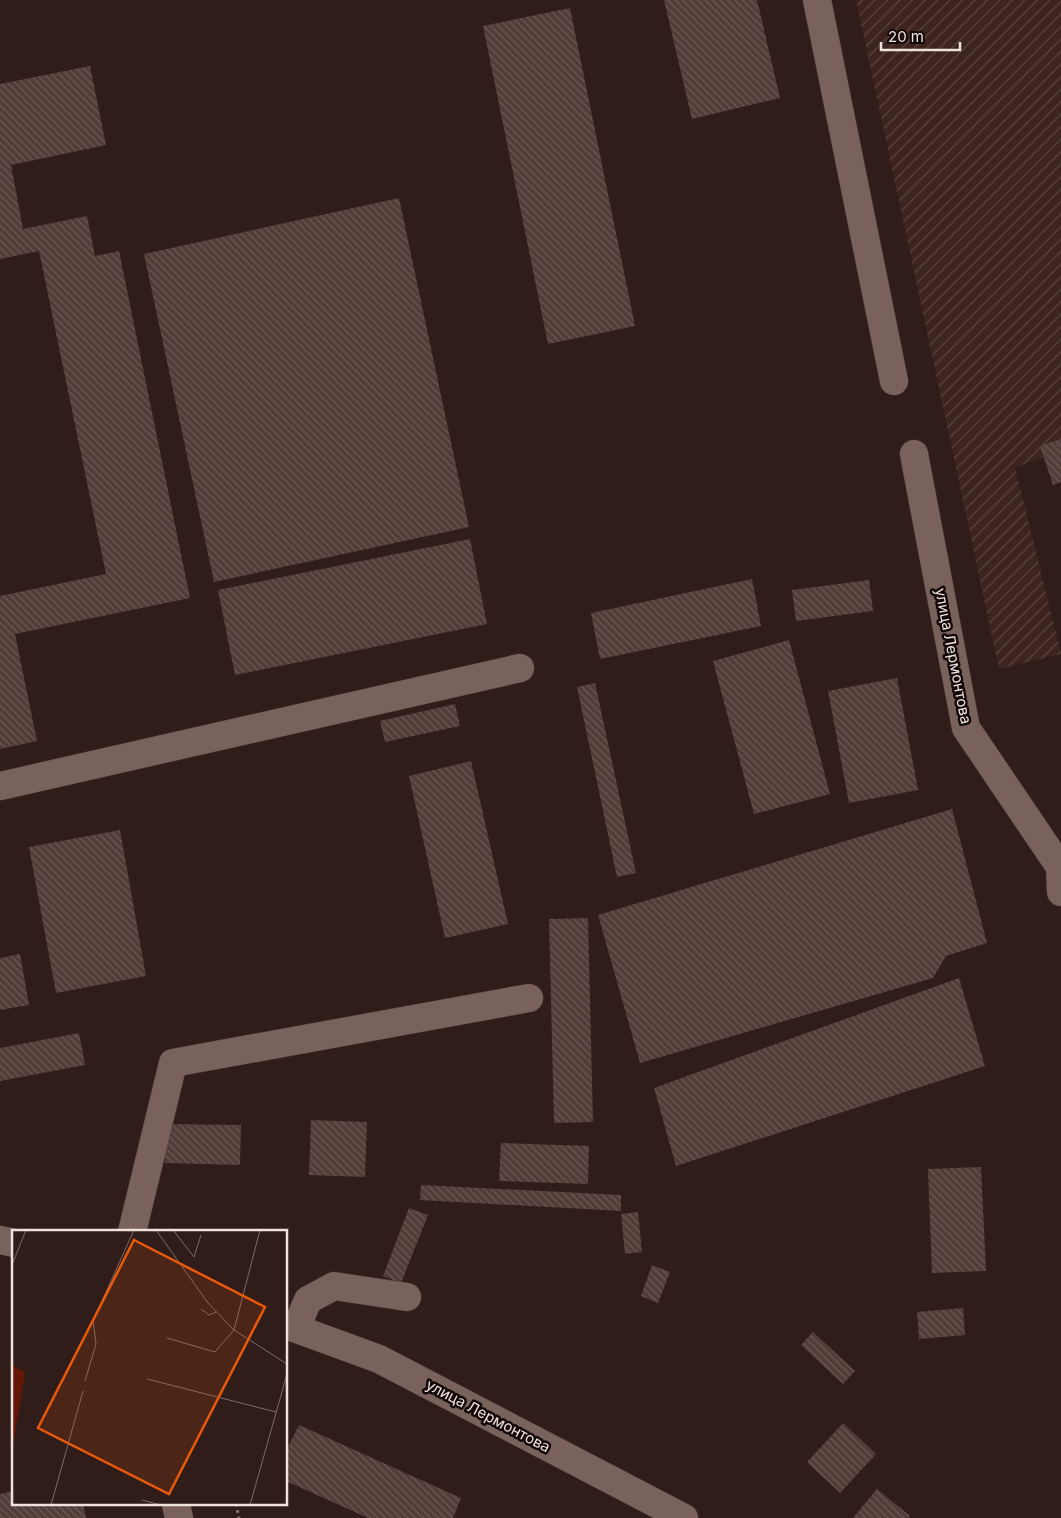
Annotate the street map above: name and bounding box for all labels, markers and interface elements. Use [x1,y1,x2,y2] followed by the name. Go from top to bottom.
[881,20,960,52] scale bar
[888,27,924,46] text: 20 m
[931,586,976,725] street label: улица Лермонтова
[12,1230,288,1506] inset map
[423,1375,554,1456] street label: улица Лермонтова

